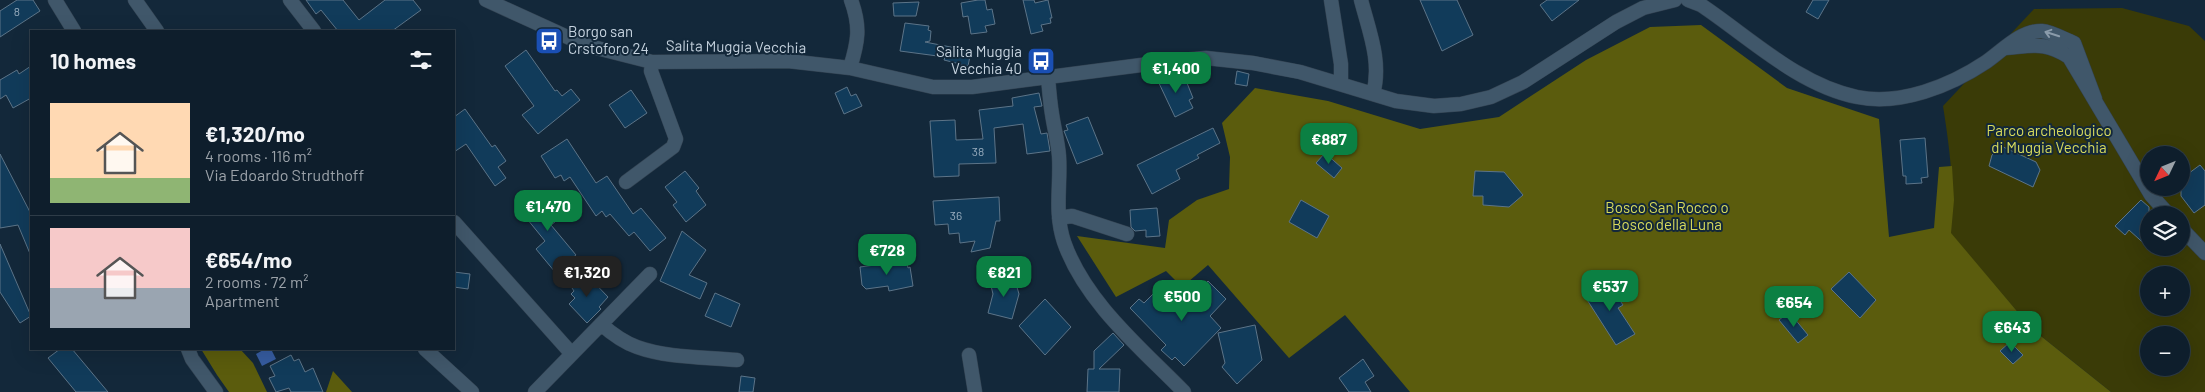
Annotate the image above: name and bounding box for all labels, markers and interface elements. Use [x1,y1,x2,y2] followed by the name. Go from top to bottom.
[14,4,20,18] house number: 8
[568,22,649,57] place label: Borgo san Crstoforo 24
[534,26,564,56] bus stop icon: Borgo san Crstoforo 24
[2045,29,2061,39] one-way arrow
[666,36,806,56] street label: Salita Muggia Vecchia
[936,42,1022,77] place label: Salita Muggia Vecchia 40
[407,46,435,74] icon: filters
[1026,46,1056,76] bus stop icon: Salita Muggia Vecchia 40
[50,48,136,73] text: 10 homes
[1135,52,1217,94] pin: €1,400
[1152,58,1200,77] text: €1,400
[205,121,305,146] text: €1,320/mo
[1986,121,2112,156] park label: Parco archeologico di Muggia Vecchia
[1299,122,1359,165] pin: €887
[90,123,150,183] icon: home
[1311,129,1347,148] text: €887
[972,144,984,158] house number: 38
[205,146,312,165] text: 4 rooms · 116 m²
[2140,146,2190,196] north arrow
[2140,146,2190,376] map controls
[205,165,364,184] text: Via Edoardo Strudthoff
[507,190,589,232] pin: €1,470
[525,196,571,215] text: €1,470
[1605,198,1729,233] park label: Bosco San Rocco o Bosco della Luna
[2140,206,2190,256] button: layers
[950,208,962,222] house number: 36
[857,234,917,276] pin: €728
[869,240,905,259] text: €728
[205,247,292,272] text: €654/mo
[90,248,150,308] icon: home
[546,256,628,298] pin: €1,320
[974,256,1034,298] pin: €821
[564,262,610,281] text: €1,320
[987,262,1021,281] text: €821
[2140,266,2190,316] button: +
[1580,270,1640,312] pin: €537
[205,272,308,291] text: 2 rooms · 72 m²
[1592,276,1628,295] text: €537
[1152,280,1212,322] pin: €500
[1163,286,1201,305] text: €500
[1764,286,1824,328] pin: €654
[205,291,280,310] text: Apartment
[1775,292,1813,311] text: €654
[1982,310,2042,353] pin: €643
[1993,317,2031,336] text: €643
[2140,326,2190,376] button: −

